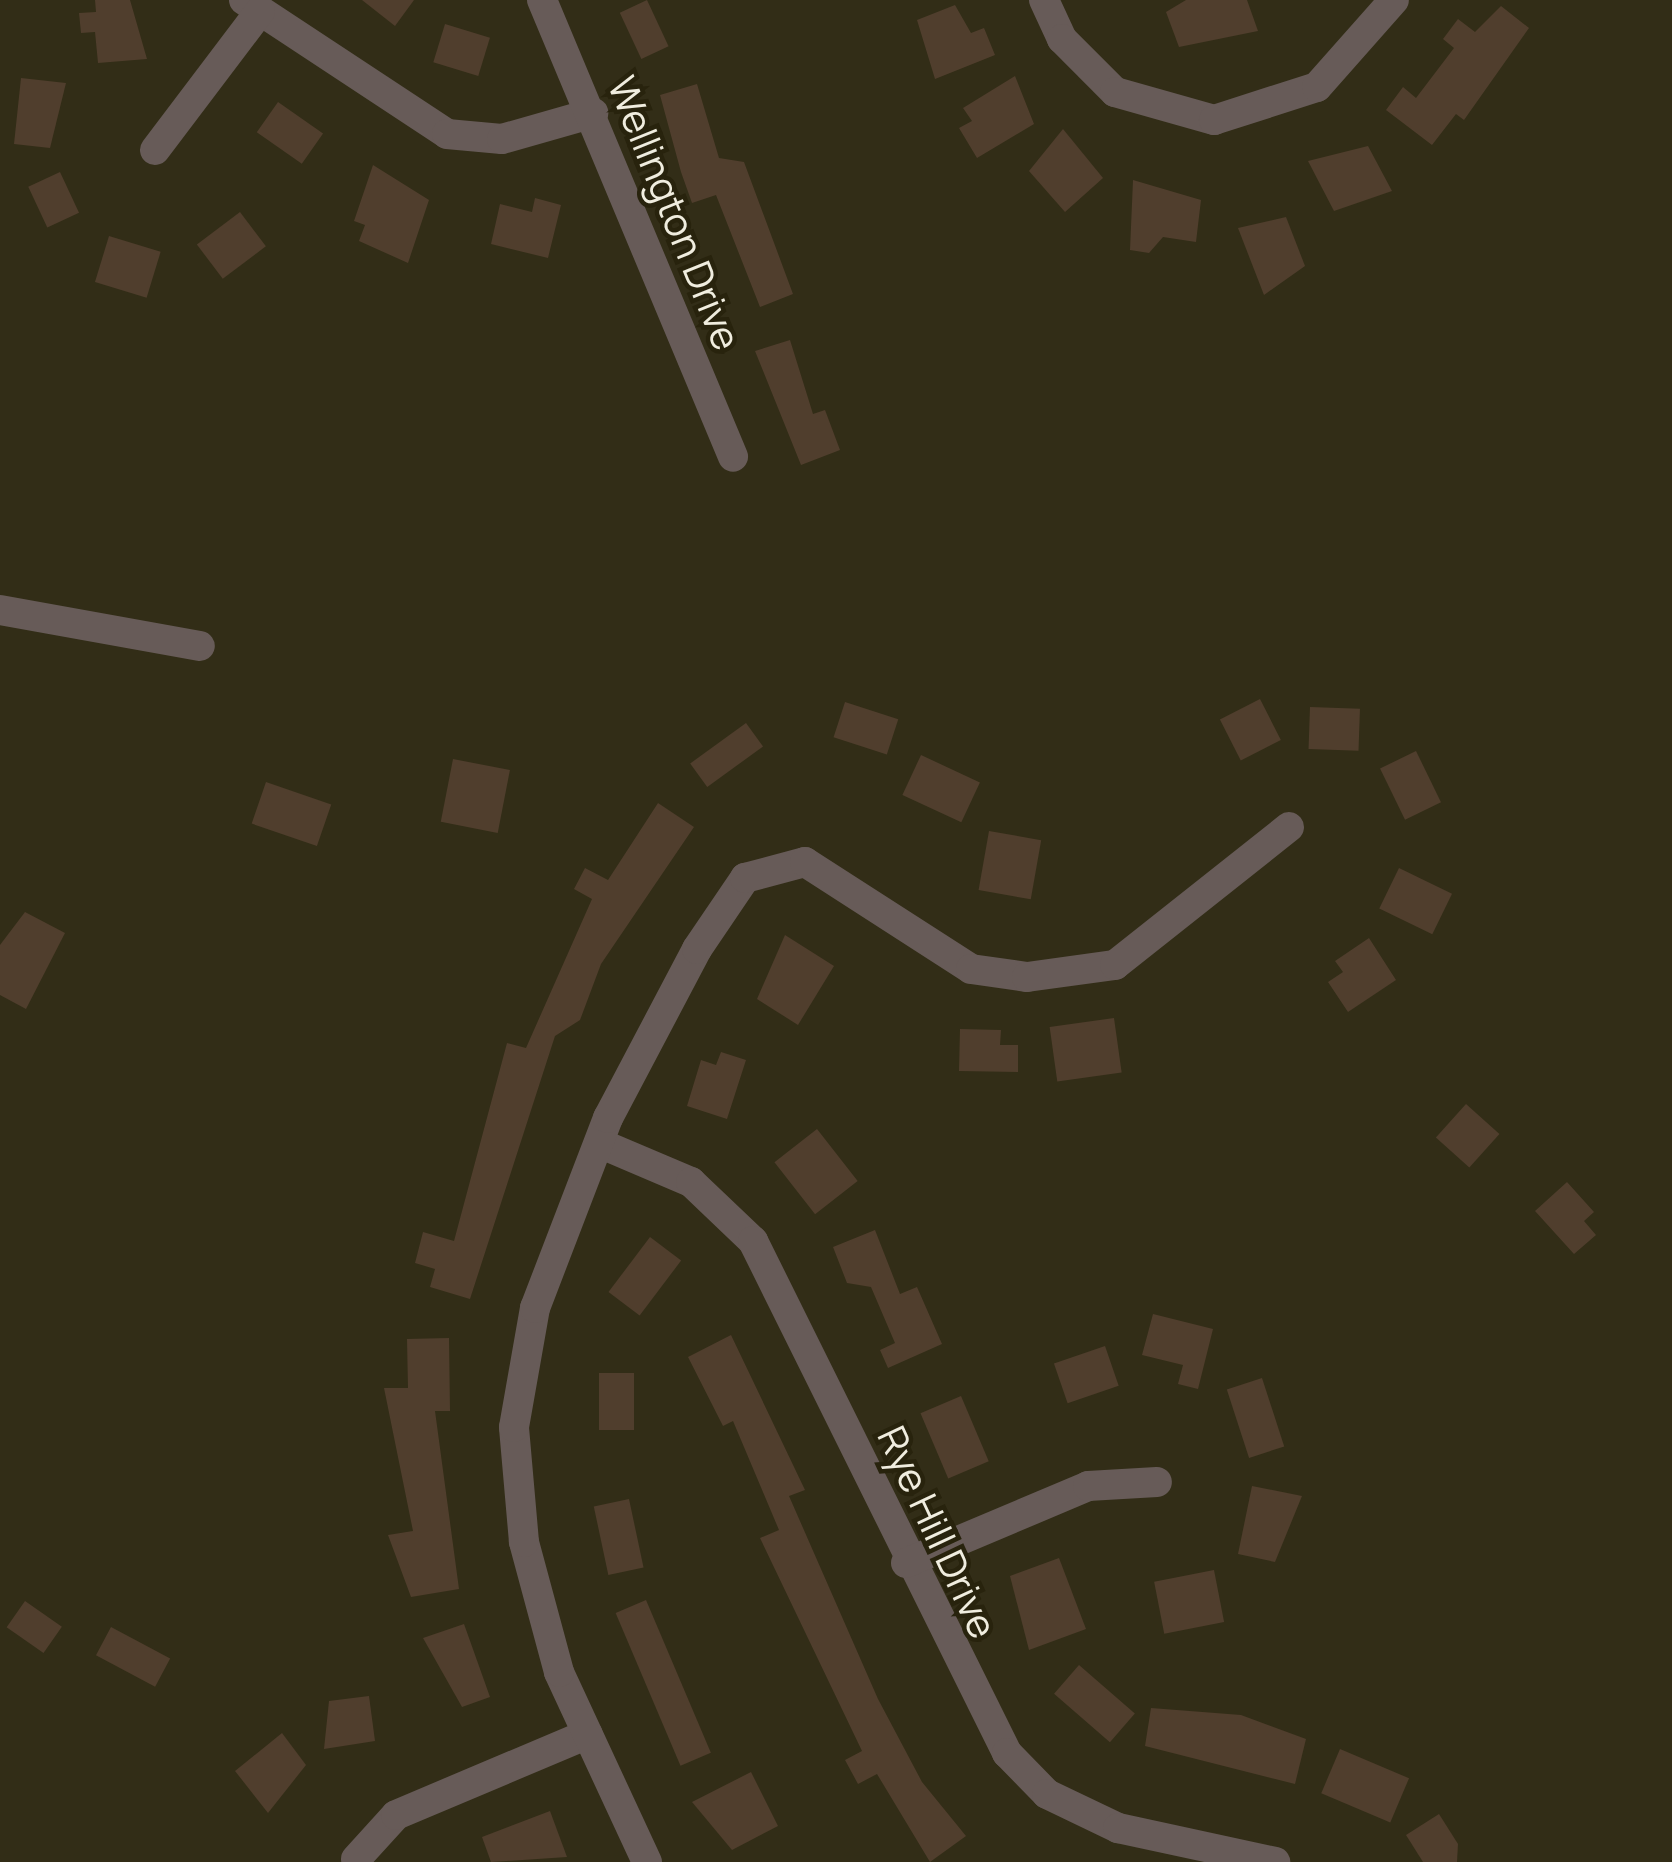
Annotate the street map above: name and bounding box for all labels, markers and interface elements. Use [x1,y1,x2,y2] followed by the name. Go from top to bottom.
[599,70,751,356] street label: Wellington Drive
[869,1419,1007,1645] street label: Rye Hill Drive

